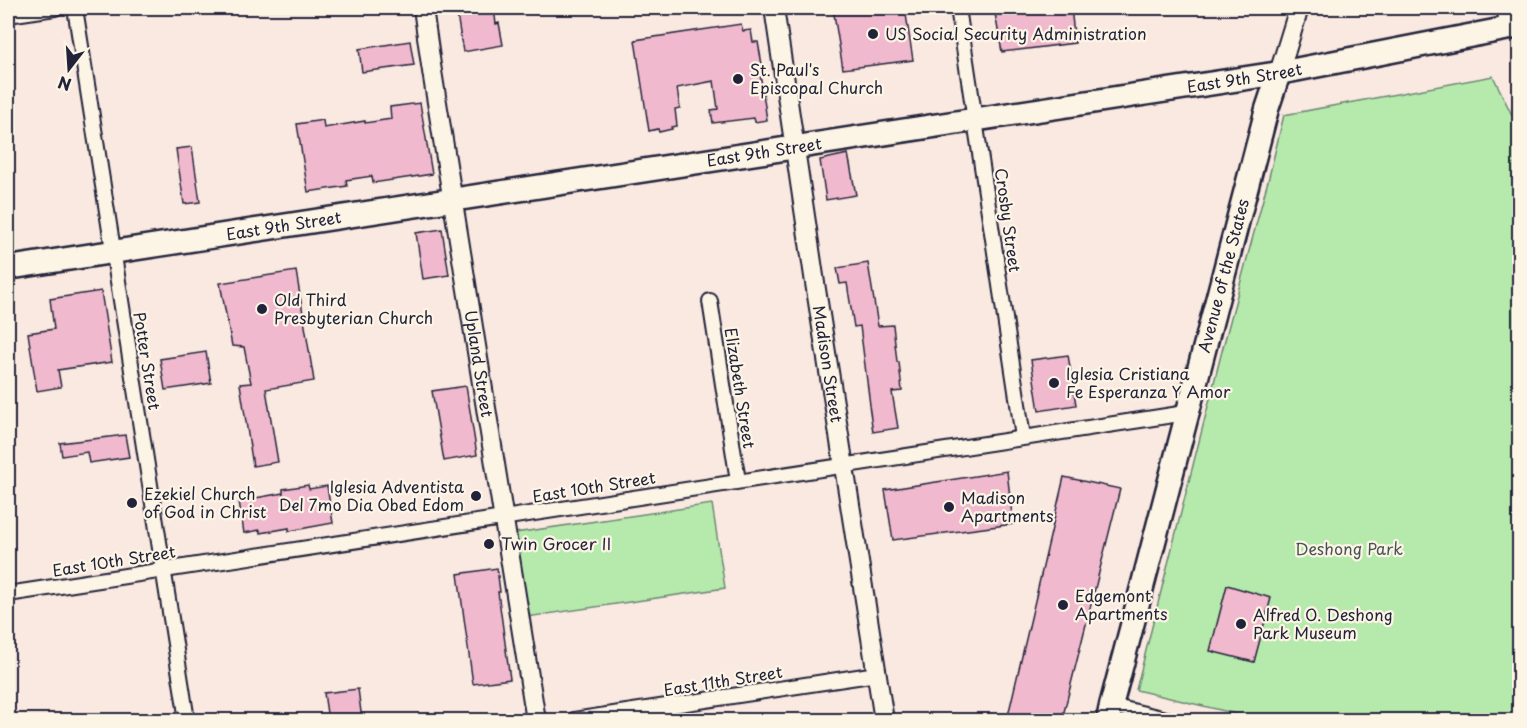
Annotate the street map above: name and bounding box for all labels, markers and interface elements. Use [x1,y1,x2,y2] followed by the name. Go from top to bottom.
[885,21,1147,45] place label: US Social Security Administration
[866,27,880,41] marker: US Social Security Administration
[39,39,99,99] north arrow
[1185,56,1304,98] street label: East 9th Street
[750,57,883,99] place label: St. Paul's Episcopal Church
[55,71,74,98] text: N
[731,72,745,86] marker: St. Paul's Episcopal Church
[705,130,824,172] street label: East 9th Street
[990,166,1028,273] street label: Crosby Street
[1191,196,1254,355] street label: Avenue of the States
[224,204,343,245] street label: East 9th Street
[274,287,433,329] place label: Old Third Presbyterian Church
[255,302,269,316] marker: Old Third Presbyterian Church
[808,304,850,424] street label: Madison Street
[459,308,500,419] street label: Upland Street
[128,310,168,412] street label: Potter Street
[720,326,762,450] street label: Elizabeth Street
[1066,361,1231,403] place label: Iglesia Cristiana Fe Esperanza Y Amor
[1047,376,1061,390] marker: Iglesia Cristiana Fe Esperanza Y Amor
[531,464,658,508] street label: East 10th Street
[279,474,464,516] place label: Iglesia Adventista Del 7mo Dia Obed Edom
[144,481,266,523] place label: Ezekiel Church of God in Christ
[961,485,1053,527] place label: Madison Apartments
[469,489,483,503] marker: Iglesia Adventista Del 7mo Dia Obed Edom
[125,496,139,510] marker: Ezekiel Church of God in Christ
[942,500,956,514] marker: Madison Apartments
[501,531,611,555] place label: Twin Grocer II
[1295,536,1403,560] park label: Deshong Park
[482,537,496,551] marker: Twin Grocer II
[51,538,178,582] street label: East 10th Street
[1075,583,1167,625] place label: Edgemont Apartments
[1056,598,1070,612] marker: Edgemont Apartments
[1253,602,1393,644] place label: Alfred O. Deshong Park Museum
[1234,617,1248,631] marker: Alfred O. Deshong Park Museum
[662,659,784,701] street label: East 11th Street

